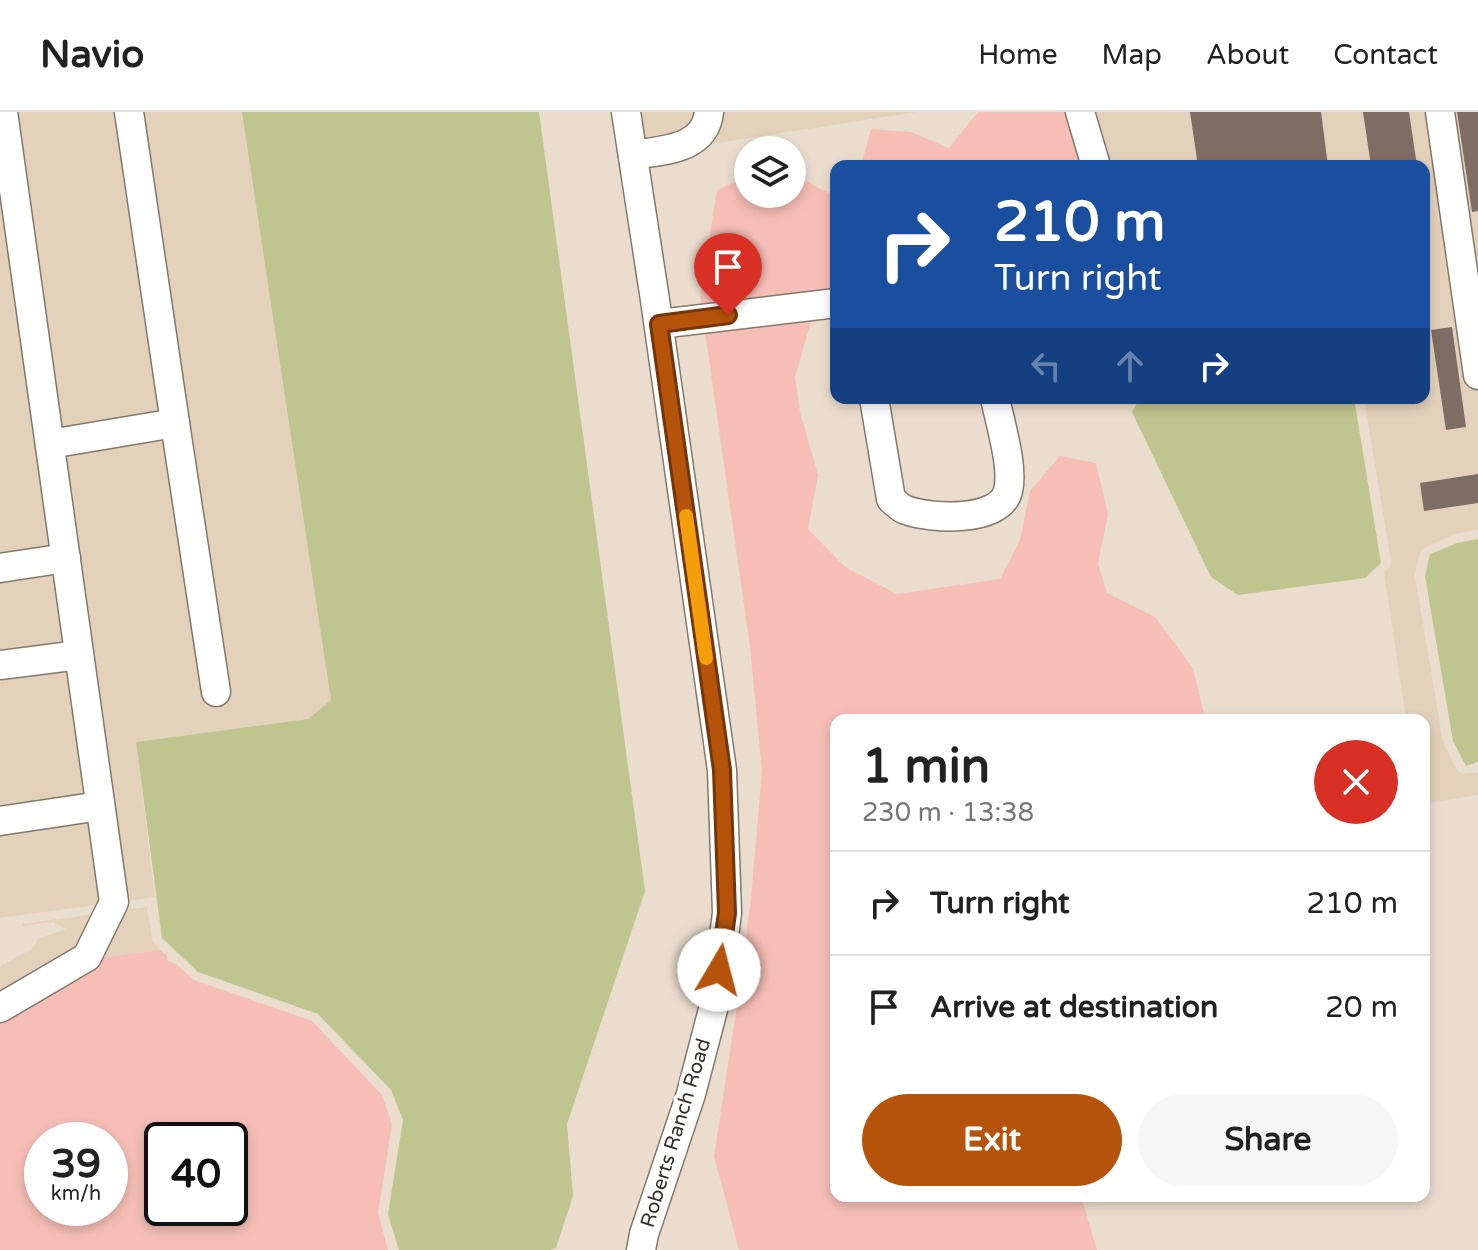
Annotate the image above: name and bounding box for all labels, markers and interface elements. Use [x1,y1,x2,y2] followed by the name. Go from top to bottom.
[40,32,144,78] text: Navio
[978,38,1058,72] text: Home
[1102,38,1162,72] text: Map
[1206,38,1289,72] text: About
[1333,38,1438,72] text: Contact
[734,136,806,208] map controls
[734,136,806,208] button: layers
[994,189,1165,256] text: 210 m
[862,192,966,296] icon: right
[694,233,762,315] pin
[706,245,750,289] icon: arrive
[994,257,1161,300] text: Turn right
[1024,344,1068,388] icon: left
[1108,344,1152,388] icon: ahead
[1192,344,1236,388] icon: right
[862,738,990,796] text: 1 min
[1314,740,1398,824] button: close
[862,797,1034,828] text: 230 m · 13:38
[862,881,906,925] icon: right
[930,885,1070,922] text: Turn right
[1306,885,1398,922] text: 210 m
[677,928,761,1012] position arrow
[862,985,906,1029] icon: arrive
[930,989,1218,1026] text: Arrive at destination
[1325,989,1398,1026] text: 20 m
[636,1036,716,1230] street label: Roberts Ranch Road
[862,1094,1122,1186] button: Exit
[1138,1094,1398,1186] button: Share
[144,1122,248,1226] speed limit sign: 40
[51,1140,101,1188] text: 39
[51,1182,101,1206] text: km/h

